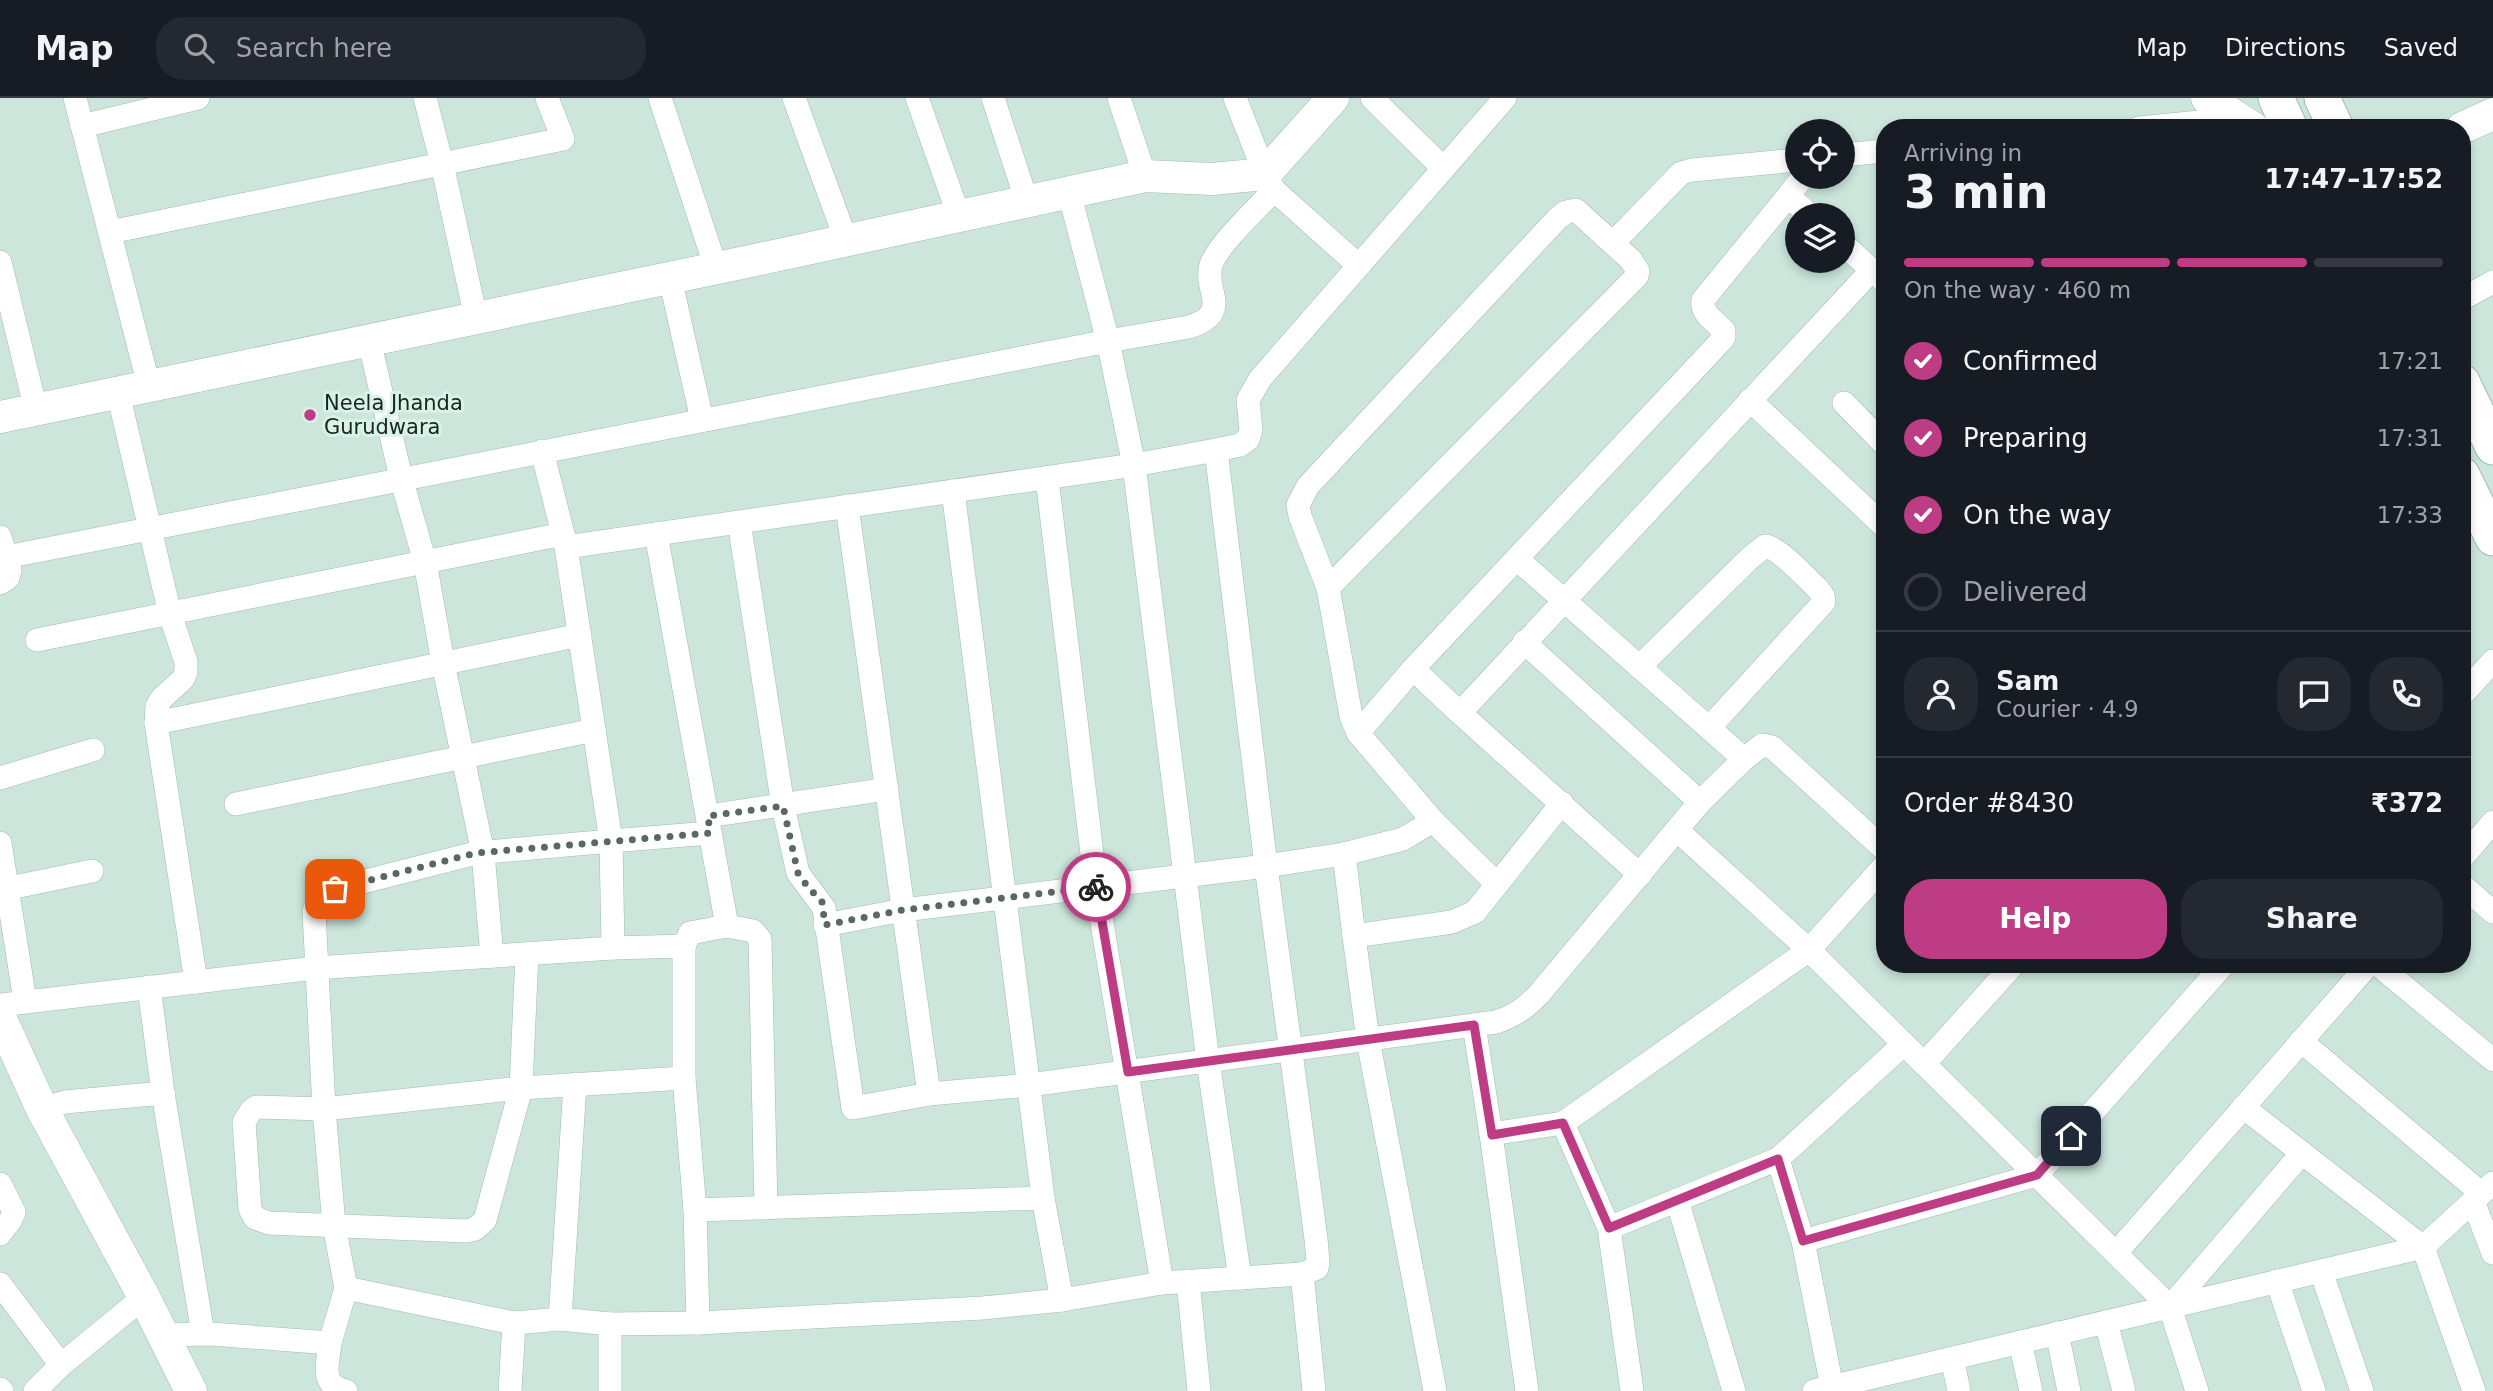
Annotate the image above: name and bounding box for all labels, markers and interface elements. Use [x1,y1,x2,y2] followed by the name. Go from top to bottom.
[156,17,646,80] search box
[35,29,114,68] text: Map
[180,29,218,67] icon: search
[236,33,392,63] text: Search here
[2136,34,2187,62] text: Map
[2225,34,2346,62] text: Directions
[2384,34,2458,62] text: Saved
[1785,119,1855,273] map controls
[1785,119,1855,189] button: locate
[1904,140,2022,166] text: Arriving in
[2264,164,2443,194] text: 17:47–17:52
[1904,165,2048,219] text: 3 min
[1785,203,1855,273] button: layers
[1904,277,2131,303] text: On the way · 460 m
[1904,342,1942,380] icon: check
[1963,346,2098,376] text: Confirmed
[2377,348,2443,374] text: 17:21
[324,391,463,439] place label: Neela Jhanda Gurudwara
[302,407,318,423] marker: Neela Jhanda Gurudwara
[1904,419,1942,457] icon: check
[1963,423,2088,453] text: Preparing
[2377,425,2443,451] text: 17:31
[1904,496,1942,534] icon: check
[1963,500,2112,530] text: On the way
[2377,502,2443,528] text: 17:33
[1963,577,2087,607] text: Delivered
[1904,657,1978,731] button: person
[2277,657,2351,731] button: chat
[2369,657,2443,731] button: phone
[1996,666,2059,696] text: Sam
[1996,696,2139,722] text: Courier · 4.9
[1904,788,2074,818] text: Order #8430
[2371,788,2443,818] text: ₹372
[1061,852,1131,922] courier
[305,859,365,919] pin
[1077,868,1115,906] icon: bike
[316,870,354,908] icon: bag
[1904,879,2167,959] button: Help
[2181,879,2443,959] button: Share
[2041,1106,2101,1166] pin
[2052,1117,2090,1155] icon: home

